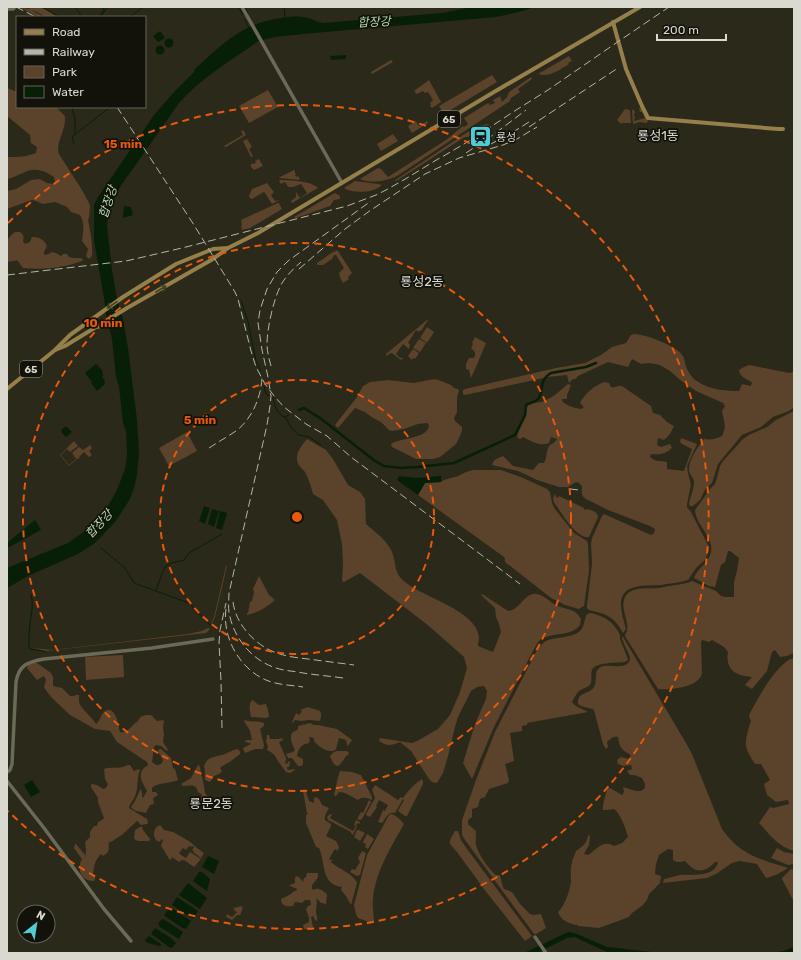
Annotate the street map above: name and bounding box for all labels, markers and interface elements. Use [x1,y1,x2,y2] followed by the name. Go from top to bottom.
[357,14,393,30] water label: 합장강
[16,16,146,108] legend
[657,16,726,42] scale bar
[663,23,699,37] text: 200 m
[52,25,80,39] text: Road
[52,45,95,59] text: Railway
[52,65,78,79] text: Park
[52,85,84,99] text: Water
[438,111,460,127] road number: 65
[468,124,494,150] station icon: 룡성
[637,128,679,143] district label: 룡성1동
[496,131,516,144] place label: 룡성
[104,137,142,151] text: 15 min
[96,182,121,220] water label: 합장강
[400,274,444,289] district label: 룡성2동
[155,284,167,292] one-way arrow
[107,301,118,309] one-way arrow
[84,316,123,330] text: 10 min
[20,361,42,377] road number: 65
[184,413,217,427] text: 5 min
[83,506,117,541] water label: 합장강
[290,510,304,524] centre of rings
[189,796,233,811] district label: 룡문2동
[16,904,56,944] north arrow
[34,908,47,923] text: N

